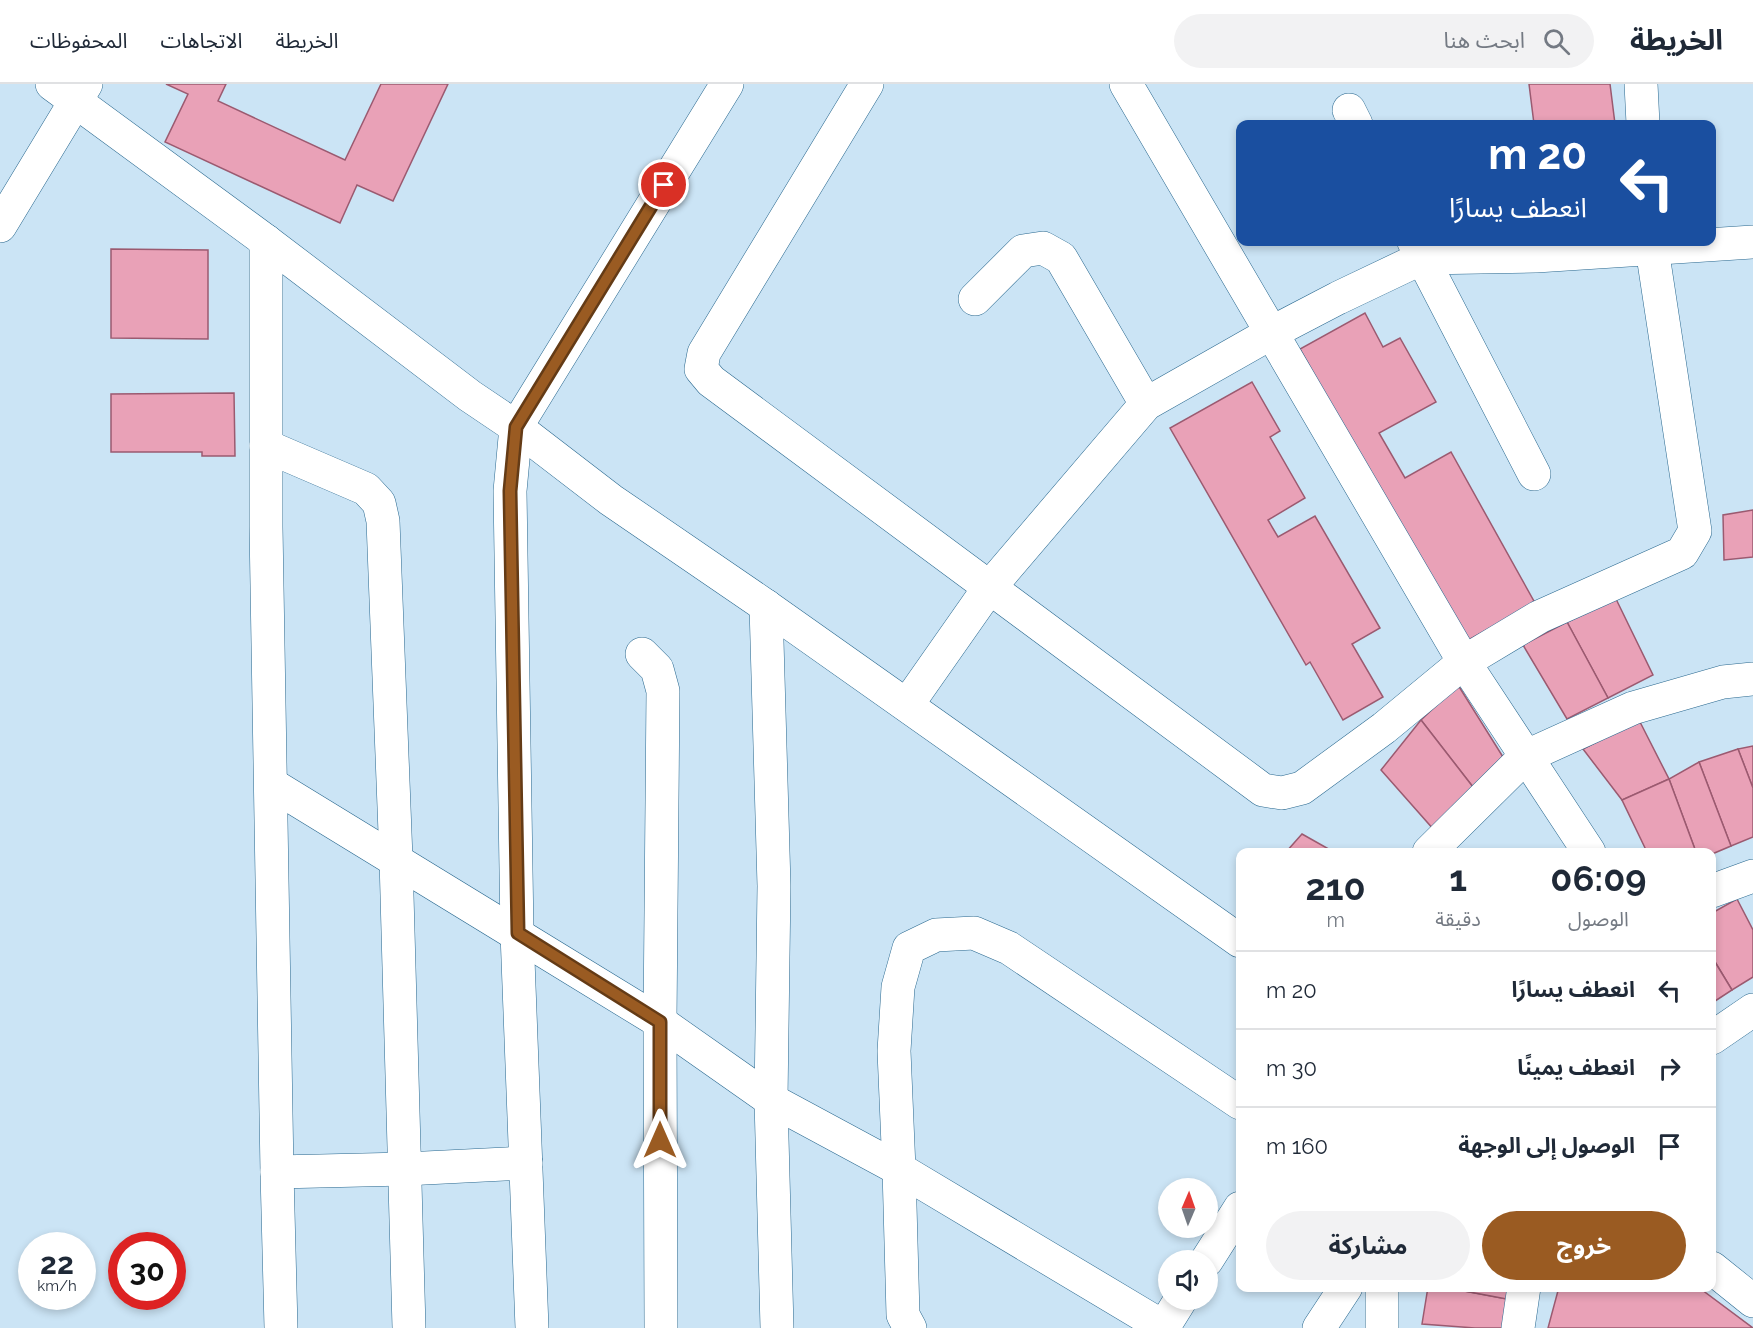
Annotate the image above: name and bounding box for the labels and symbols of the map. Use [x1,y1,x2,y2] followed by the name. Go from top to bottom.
[638,159,689,210] pin
[628,1108,692,1172] position arrow
[1158,1178,1218,1238] north arrow
[108,1232,186,1310] speed limit sign: 30

